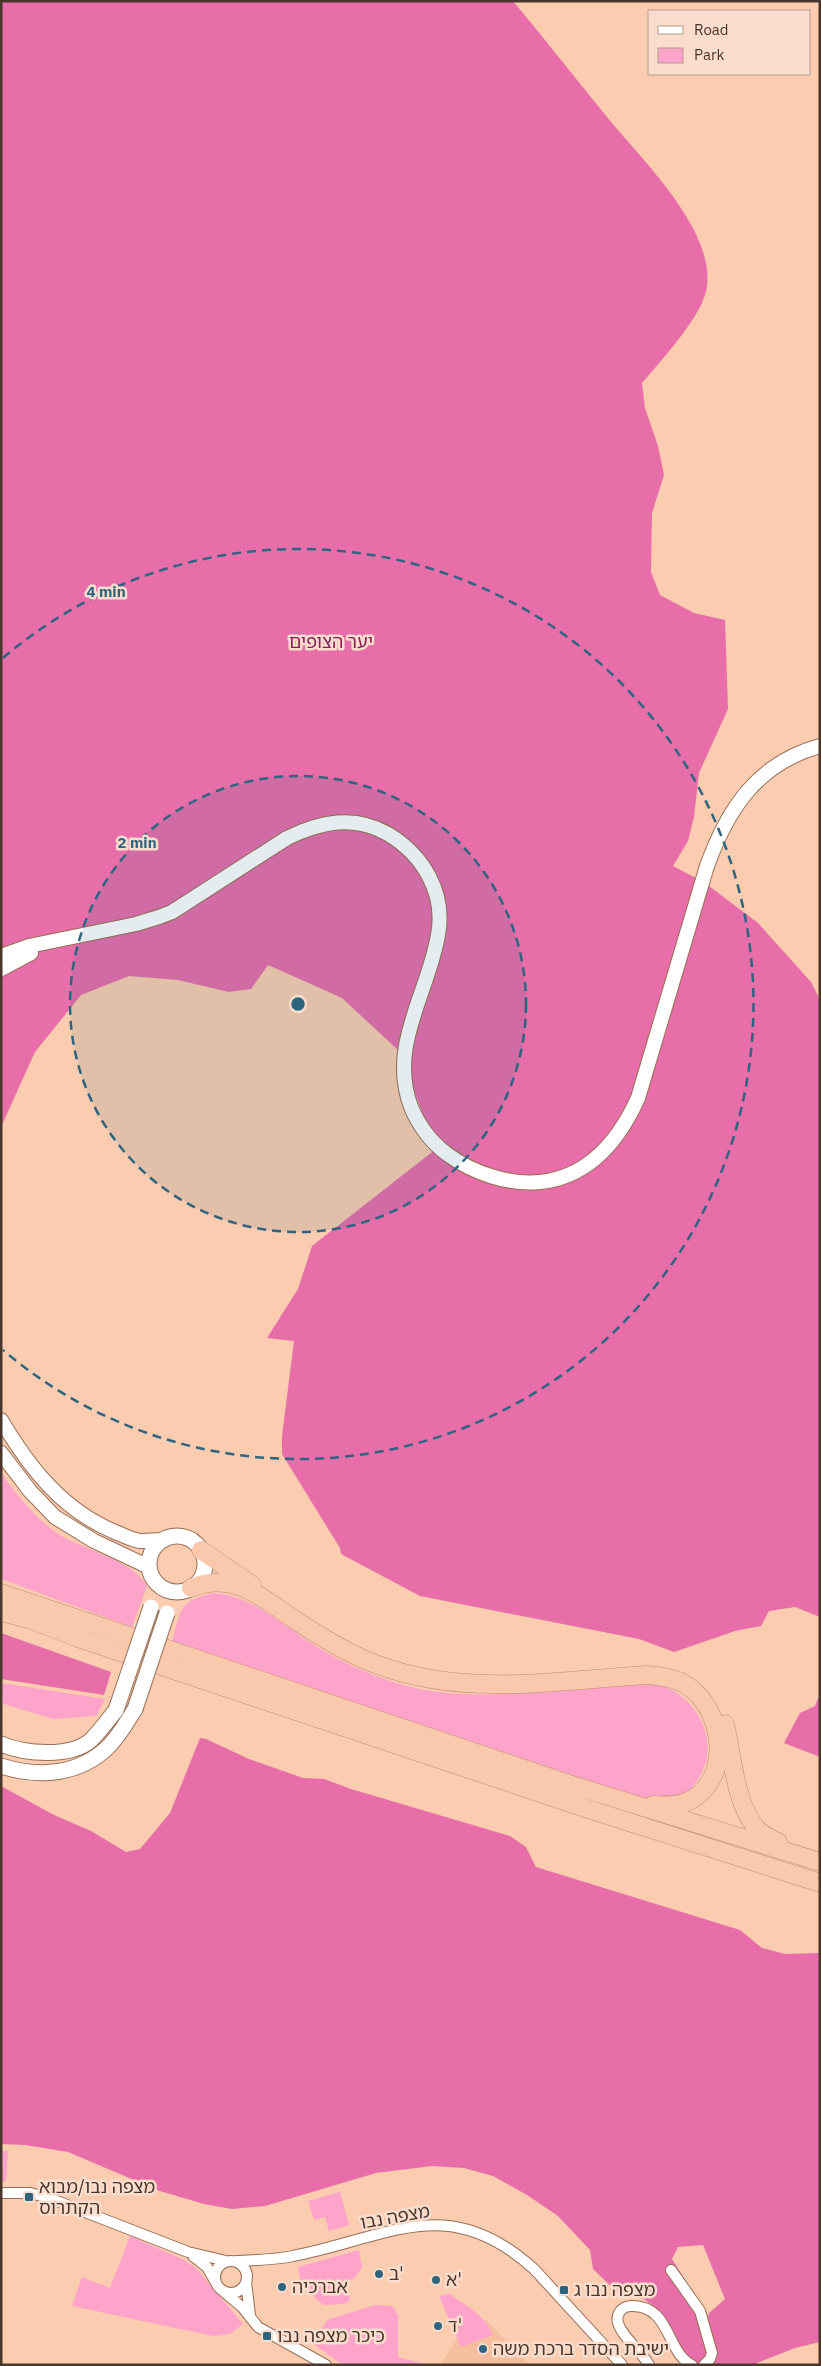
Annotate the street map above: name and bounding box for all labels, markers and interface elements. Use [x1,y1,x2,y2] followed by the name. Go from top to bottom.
[648,10,811,75] legend
[694,20,729,39] text: Road
[694,45,724,64] text: Park
[86,582,126,601] text: 4 min
[289,630,373,653] park label: יער הצופים
[117,833,157,852] text: 2 min
[289,995,307,1013] centre of rings
[39,2175,155,2219] place label: מצפה נבו/מבוא הקתרוס
[23,2191,35,2203] marker: מצפה נבו/מבוא הקתרוס
[358,2199,432,2234] street label: מצפה נבו
[389,2262,404,2285] place label: ב'
[373,2268,385,2280] marker: ב'
[446,2268,462,2291] place label: א'
[430,2274,442,2286] marker: א'
[292,2275,348,2298] place label: אברכיה
[574,2278,655,2301] place label: מצפה נבו ג
[276,2281,288,2293] marker: אברכיה
[558,2284,570,2296] marker: מצפה נבו ג
[448,2314,462,2337] place label: ד'
[432,2320,444,2332] marker: ד'
[277,2324,385,2347] place label: כיכר מצפה נבו
[261,2330,273,2342] marker: כיכר מצפה נבו
[493,2337,669,2360] place label: ישיבת הסדר ברכת משה
[477,2343,489,2355] marker: ישיבת הסדר ברכת משה

